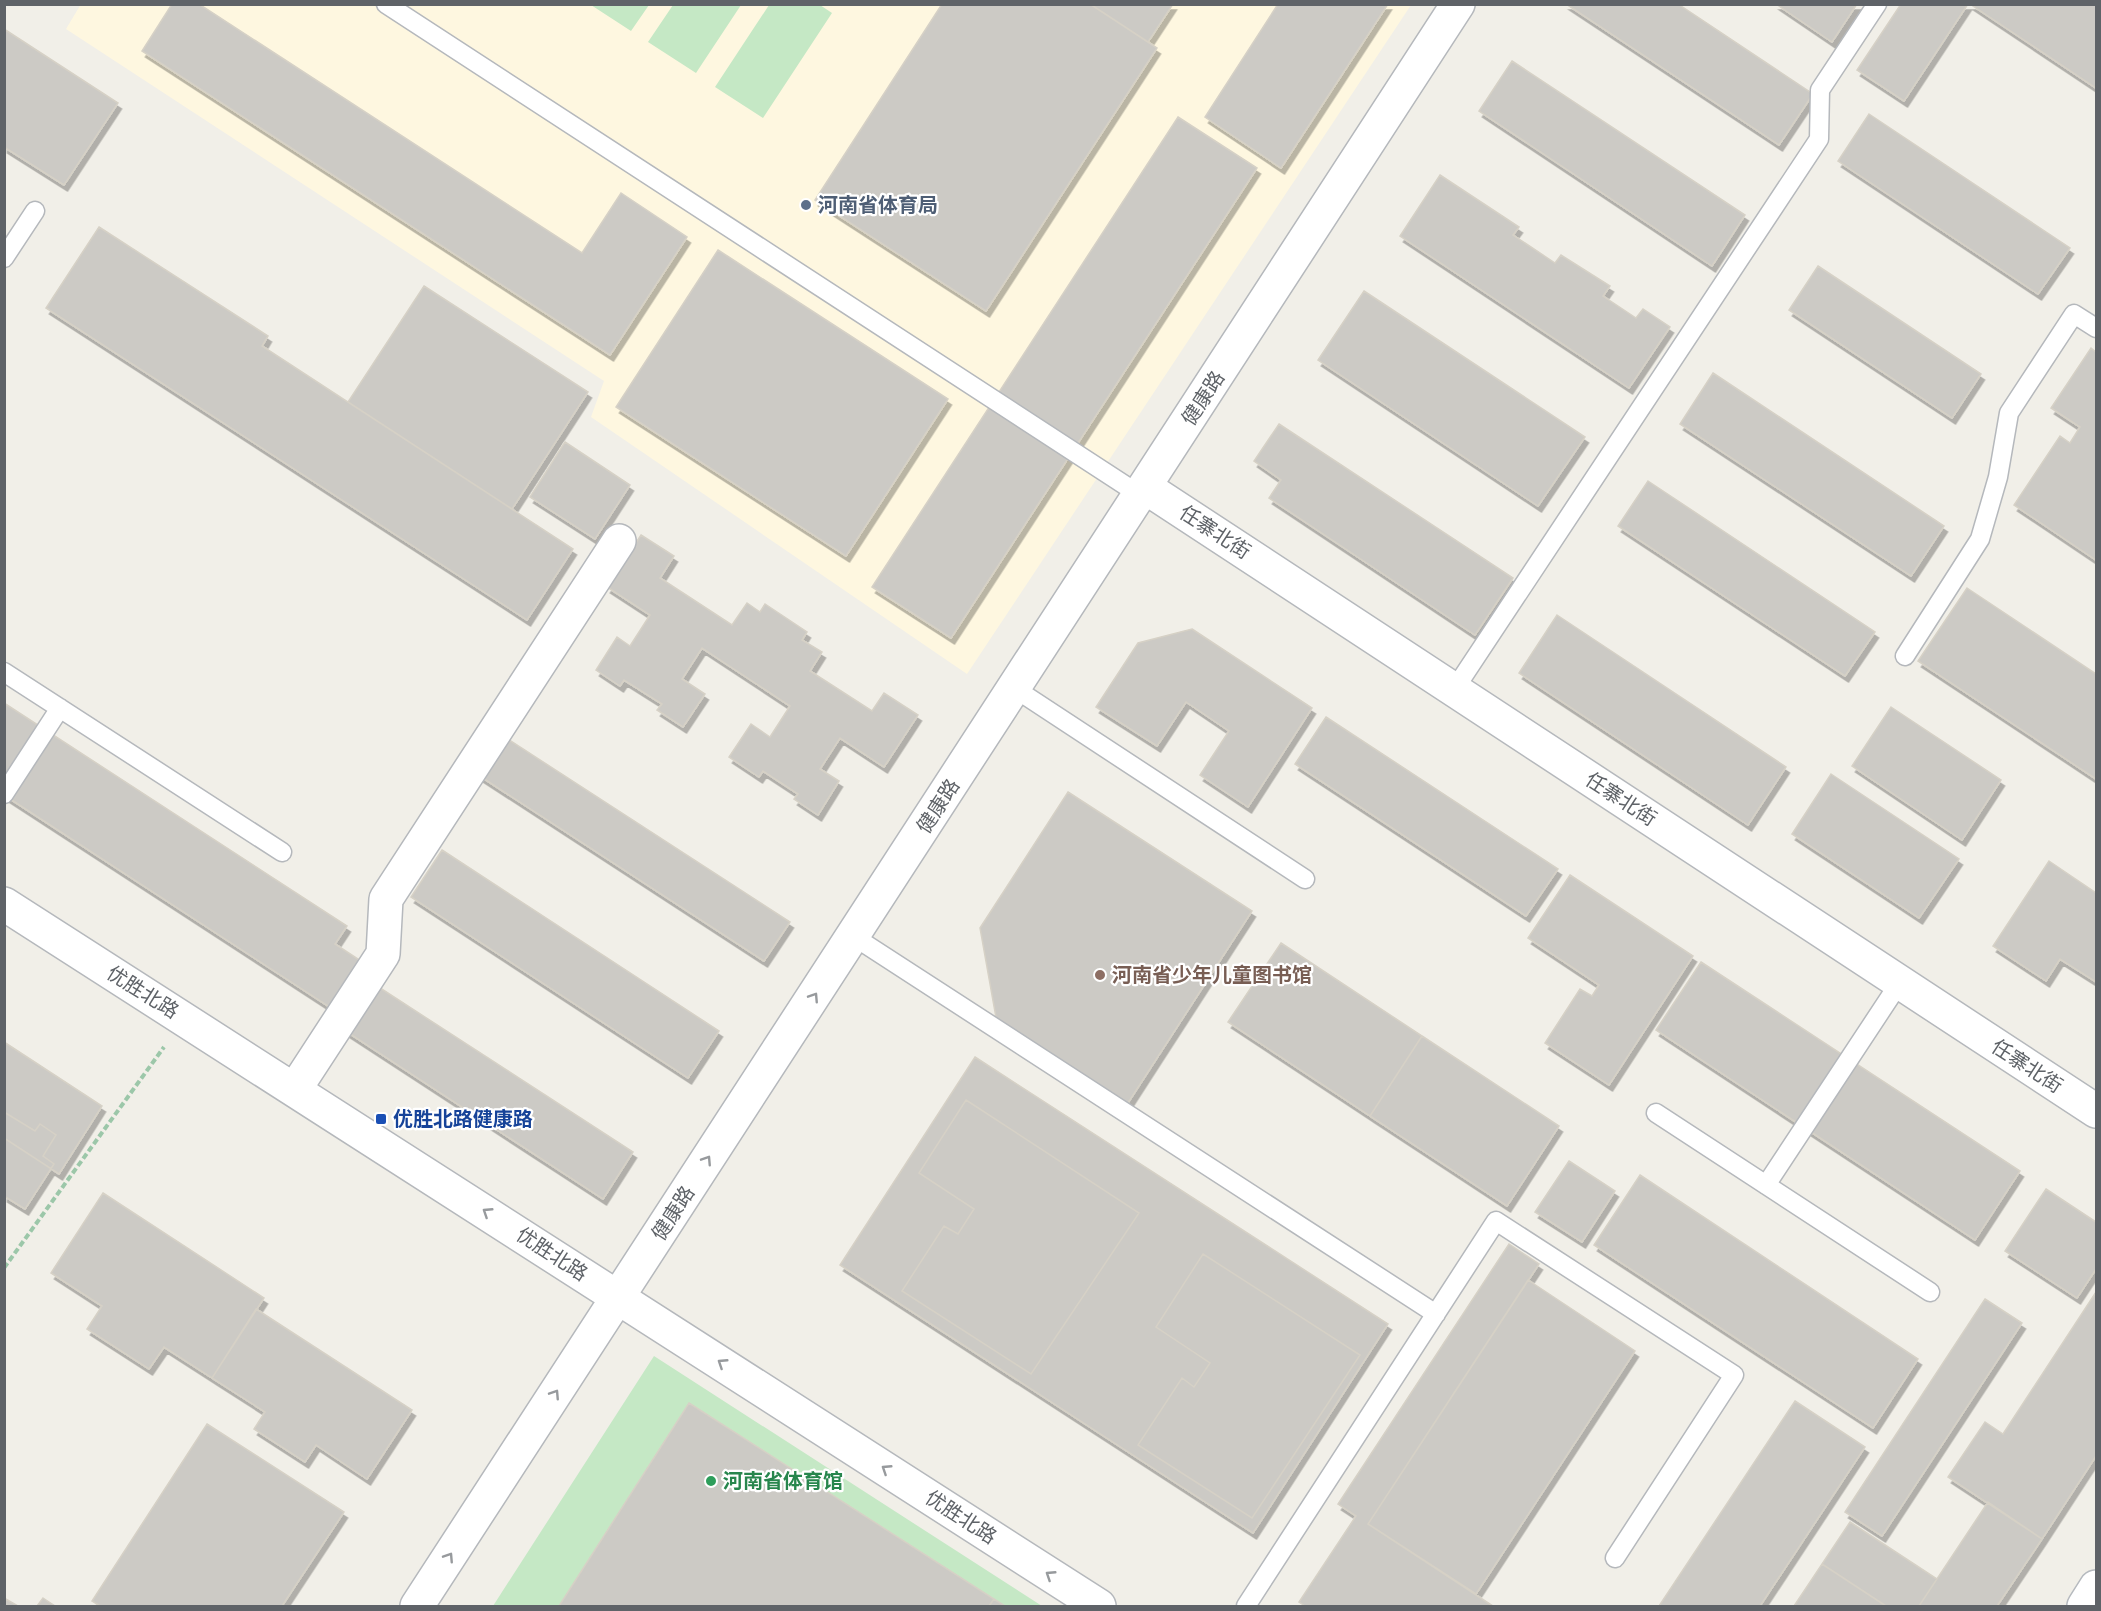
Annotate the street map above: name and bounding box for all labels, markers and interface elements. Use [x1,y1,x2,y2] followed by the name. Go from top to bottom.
[818,193,938,217] place label: 河南省体育局
[799,198,813,212] marker: 河南省体育局
[1177,366,1229,430] street label: 健康路
[1175,500,1255,564] street label: 任寨北街
[1581,767,1661,831] street label: 任寨北街
[912,774,964,838] street label: 健康路
[103,961,183,1023] street label: 优胜北路
[1112,963,1312,987] place label: 河南省少年儿童图书馆
[1093,968,1107,982] marker: 河南省少年儿童图书馆
[806,992,817,1003] one-way arrow
[1987,1034,2067,1098] street label: 任寨北街
[393,1107,533,1131] place label: 优胜北路健康路
[374,1112,388,1126] marker: 优胜北路健康路
[700,1156,712,1166] one-way arrow
[647,1181,699,1245] street label: 健康路
[483,1208,494,1219] one-way arrow
[512,1222,592,1286] street label: 优胜北路
[718,1359,728,1371] one-way arrow
[548,1390,560,1400] one-way arrow
[882,1465,893,1476] one-way arrow
[723,1469,843,1493] place label: 河南省体育馆
[704,1474,718,1488] marker: 河南省体育馆
[921,1485,1001,1549] street label: 优胜北路
[442,1553,453,1564] one-way arrow
[1045,1571,1056,1582] one-way arrow

